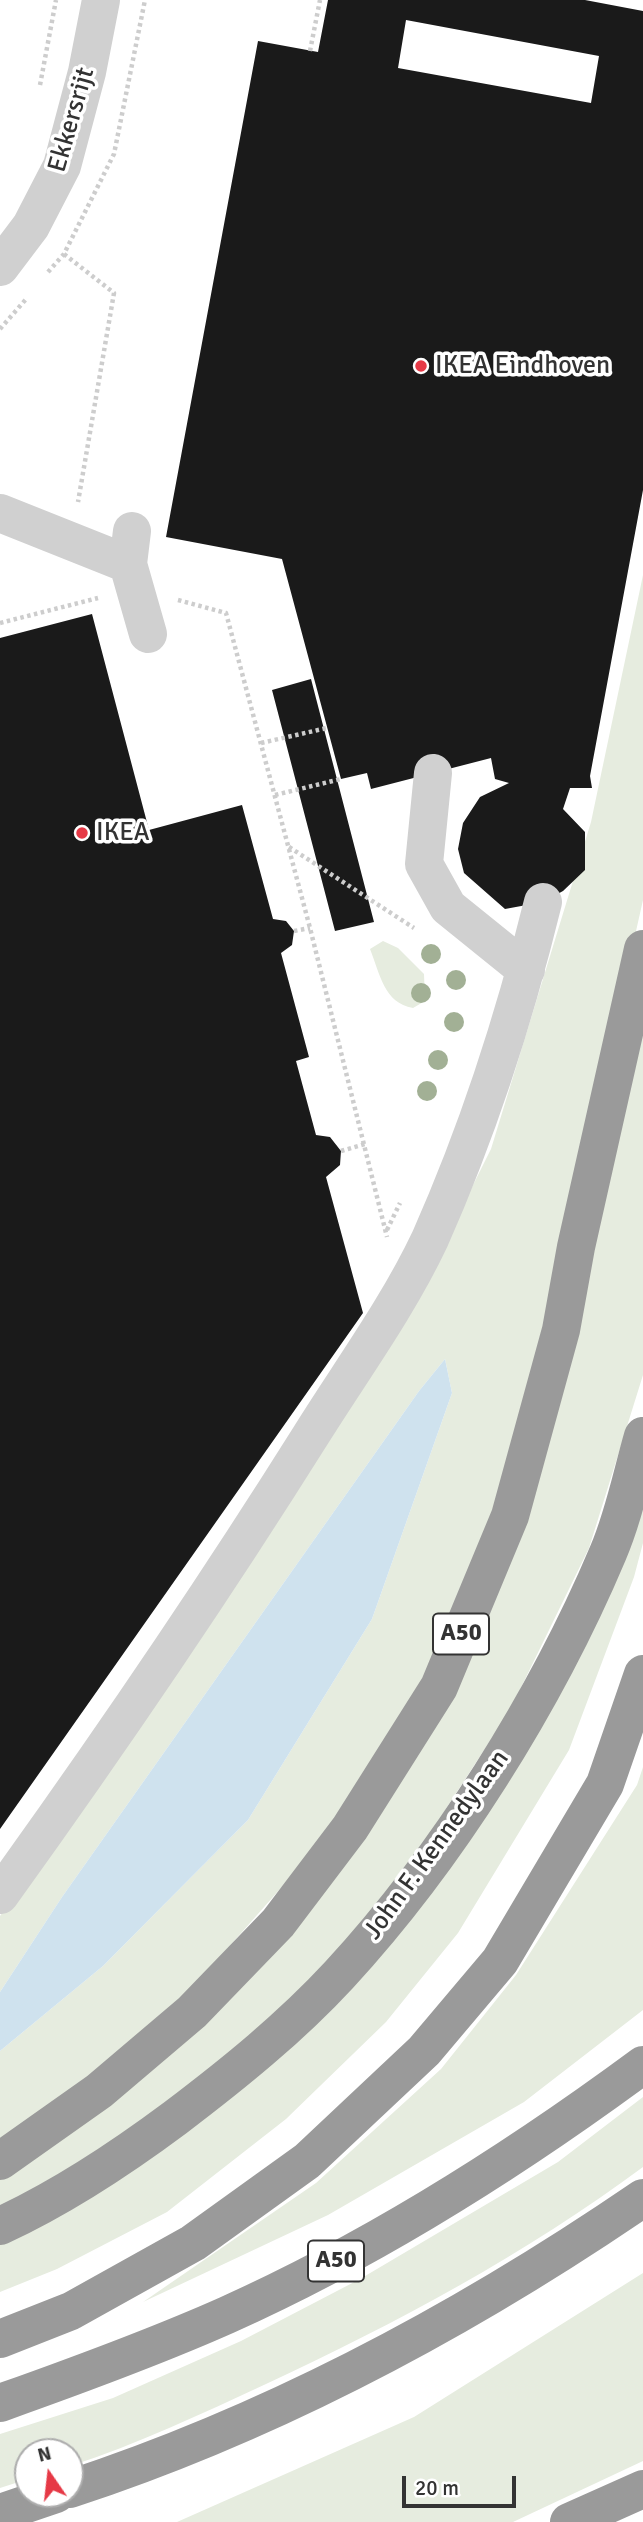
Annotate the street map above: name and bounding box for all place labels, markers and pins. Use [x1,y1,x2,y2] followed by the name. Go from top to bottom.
[435,350,610,382] place label: IKEA Eindhoven
[413,358,429,374] marker: IKEA Eindhoven
[96,817,150,849] place label: IKEA
[74,825,90,841] marker: IKEA

